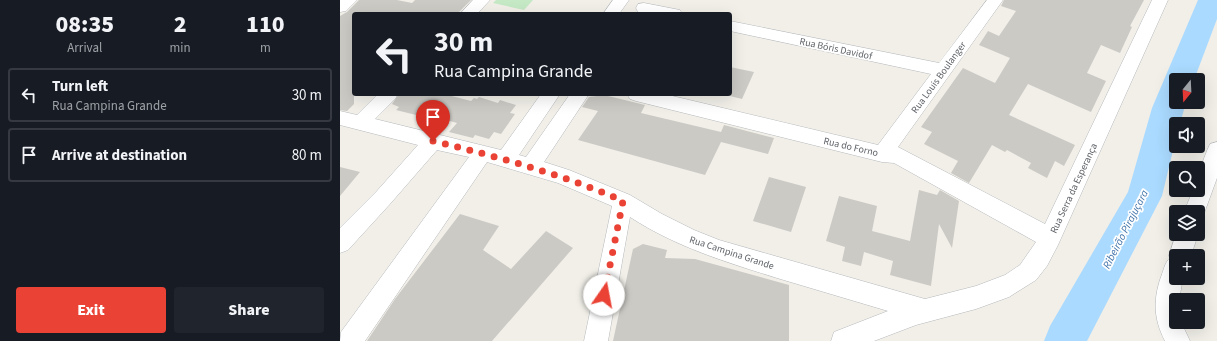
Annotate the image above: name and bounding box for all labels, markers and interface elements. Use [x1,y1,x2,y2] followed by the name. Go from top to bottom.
[55,7,114,42] text: 08:35
[174,7,187,42] text: 2
[246,7,285,42] text: 110
[434,22,493,62] text: 30 m
[368,28,420,80] icon: left
[798,34,874,64] street label: Rua Bóris Davidof
[908,38,970,116] street label: Rua Louis Boulanger
[67,39,102,57] text: Arrival
[170,39,191,57] text: min
[260,39,271,57] text: m
[434,59,593,84] text: Rua Campina Grande
[1169,73,1205,109] north arrow
[1169,73,1205,329] map controls
[52,76,108,97] text: Turn left
[18,84,40,106] icon: left
[292,85,322,106] text: 30 m
[52,97,167,115] text: Rua Campina Grande
[416,100,450,141] pin
[422,106,444,128] icon: arrive
[1169,117,1205,153] button: sound
[822,134,880,160] street label: Rua do Forno
[1047,141,1101,236] street label: Rua Serra da Esperança
[18,144,40,166] icon: arrive
[52,145,187,166] text: Arrive at destination
[292,145,322,166] text: 80 m
[1169,161,1205,197] button: search
[1099,187,1152,271] water label: Ribeirão Pirajuçara
[1169,205,1205,241] button: layers
[688,233,776,273] street label: Rua Campina Grande
[1169,249,1205,285] button: +
[583,274,625,316] position arrow
[16,287,166,333] button: Exit
[174,287,324,333] button: Share
[1169,293,1205,329] button: −

